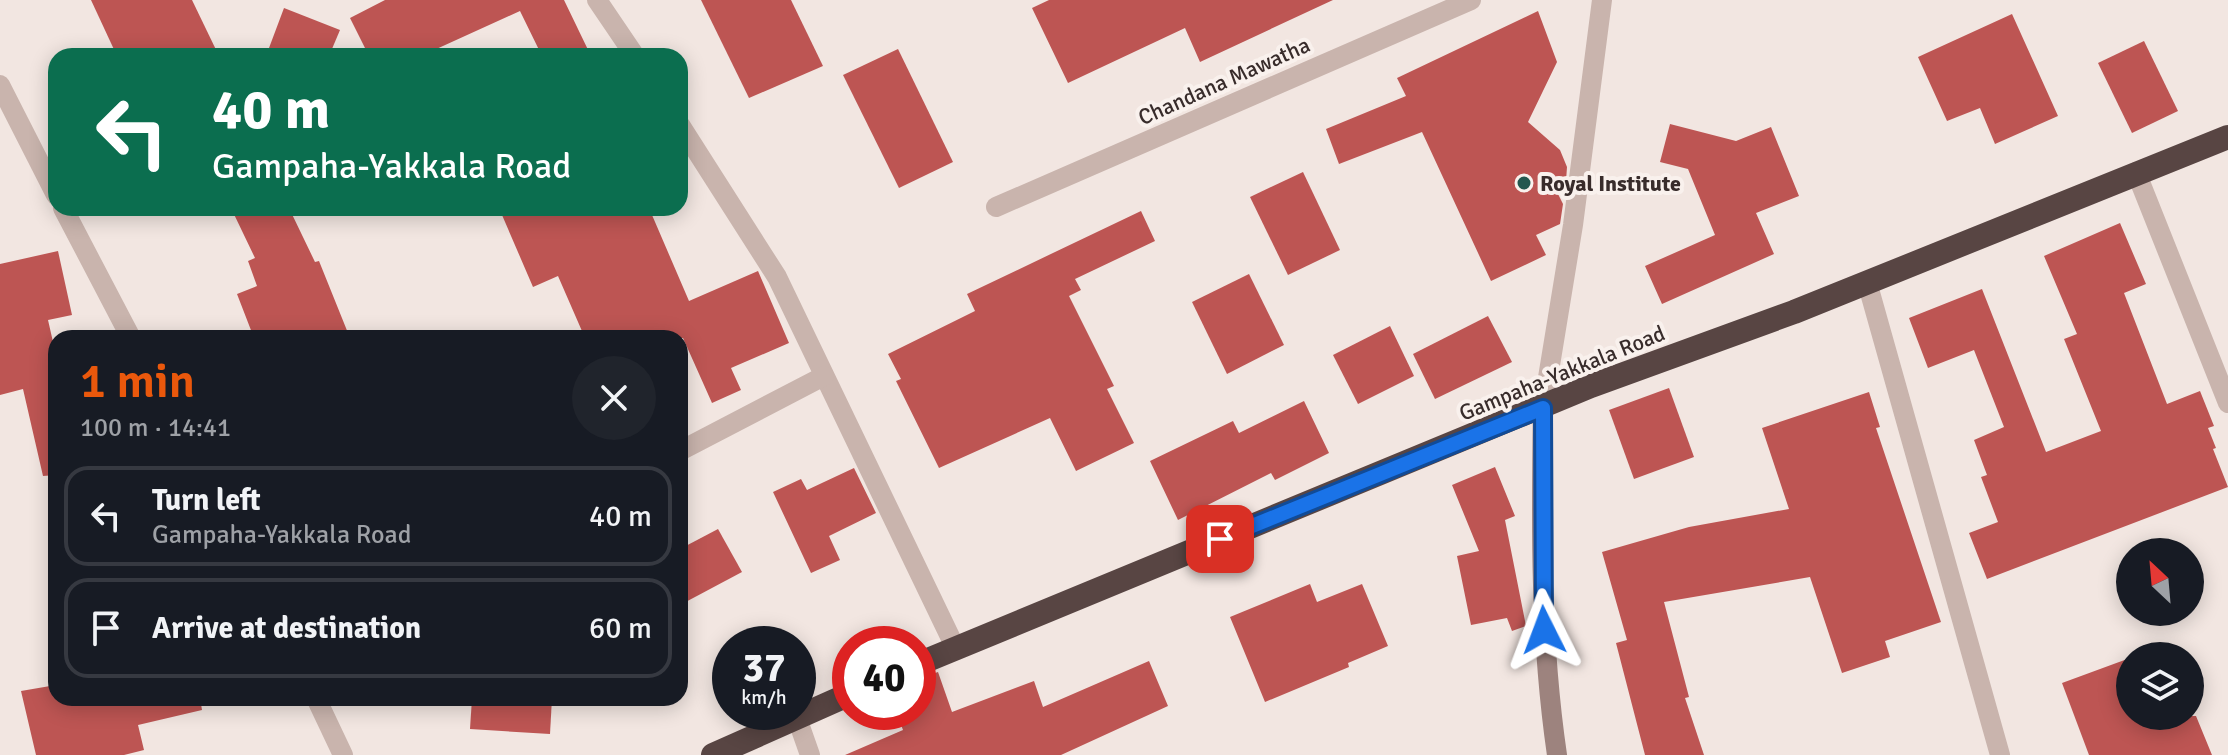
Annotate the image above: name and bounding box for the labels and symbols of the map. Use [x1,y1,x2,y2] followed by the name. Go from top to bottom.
[1134,31,1314,131] street label: Chandana Mawatha
[1540,170,1681,197] place label: Royal Institute
[1515,174,1533,192] marker: Royal Institute
[1455,319,1669,427] street label: Gampaha-Yakkala Road
[1186,505,1254,573] pin
[2116,538,2204,626] north arrow
[1502,588,1586,672] position arrow
[832,626,936,730] speed limit sign: 40

